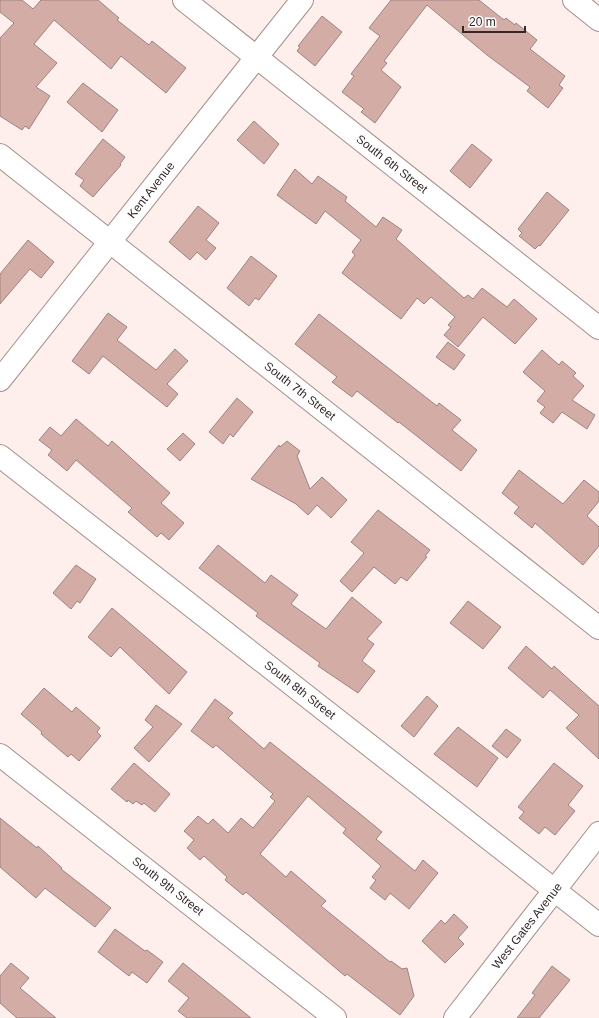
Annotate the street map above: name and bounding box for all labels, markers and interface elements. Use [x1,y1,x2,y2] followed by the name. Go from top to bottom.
[463,8,525,34] scale bar
[469,15,496,29] text: 20 m
[354,132,431,197] street label: South 6th Street
[125,159,178,221] street label: Kent Avenue
[262,359,339,424] street label: South 7th Street
[262,658,339,723] street label: South 8th Street
[130,854,207,919] street label: South 9th Street
[489,880,565,972] street label: West Gates Avenue

